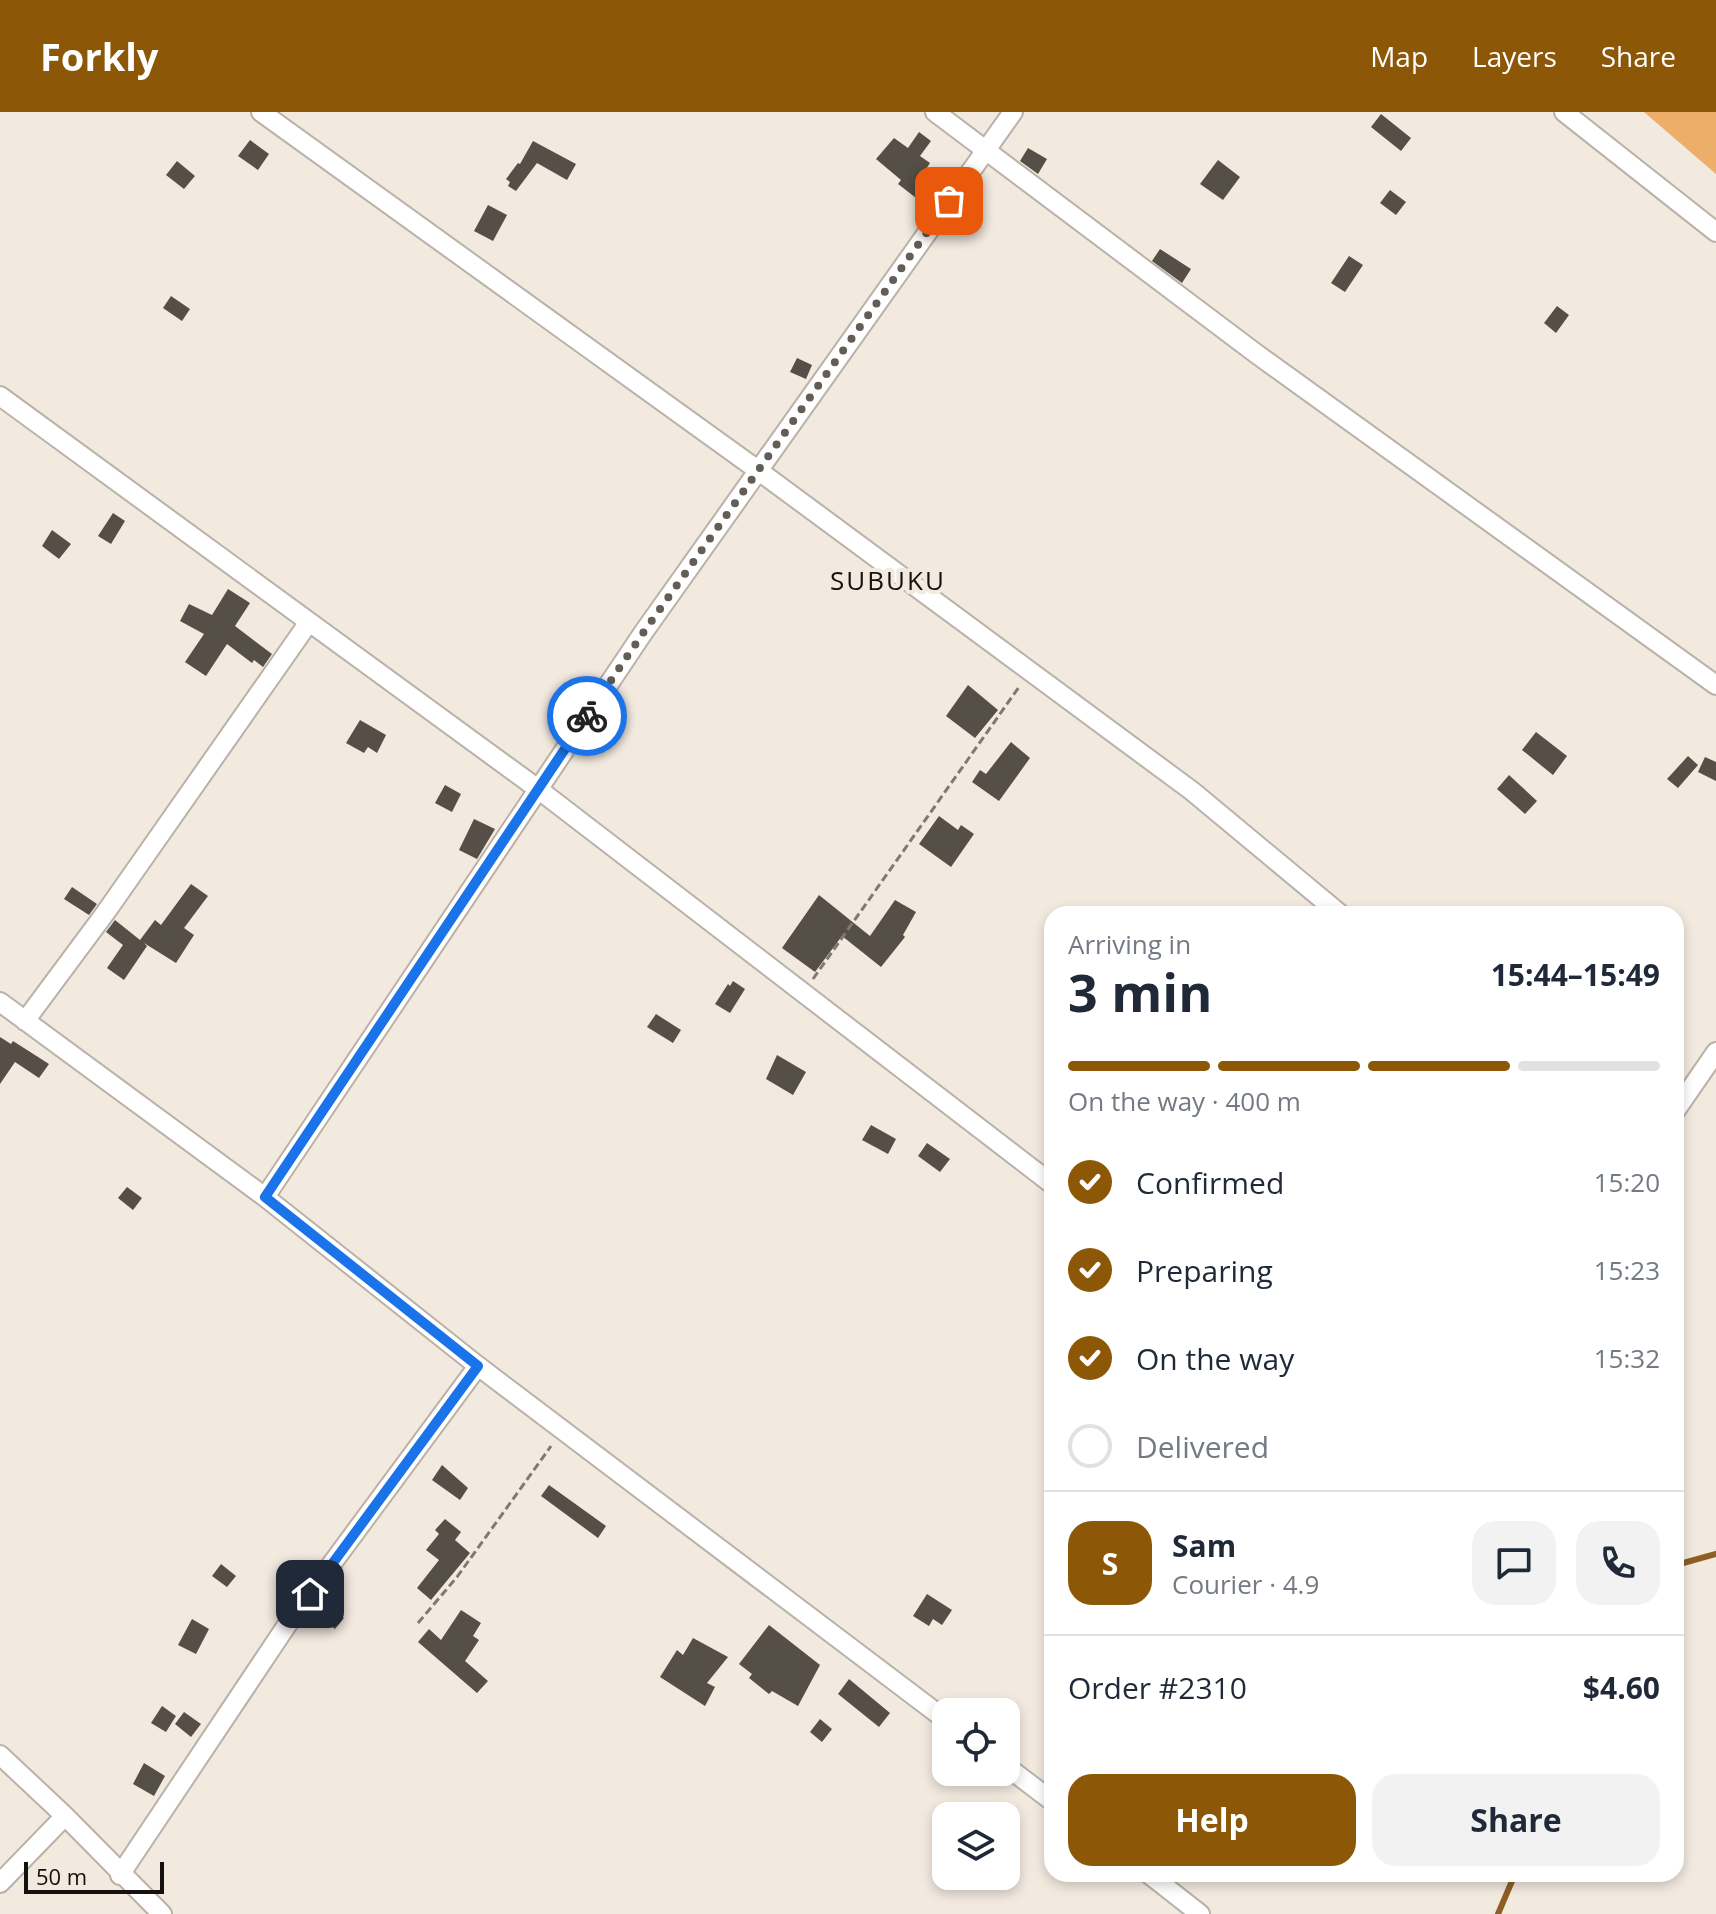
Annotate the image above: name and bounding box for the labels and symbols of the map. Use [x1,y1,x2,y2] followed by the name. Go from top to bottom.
[915,167,983,235] pin
[830,562,946,598] district label: SUBUKU
[547,676,627,756] courier
[276,1560,344,1628] pin
[24,1858,164,1894] scale bar

